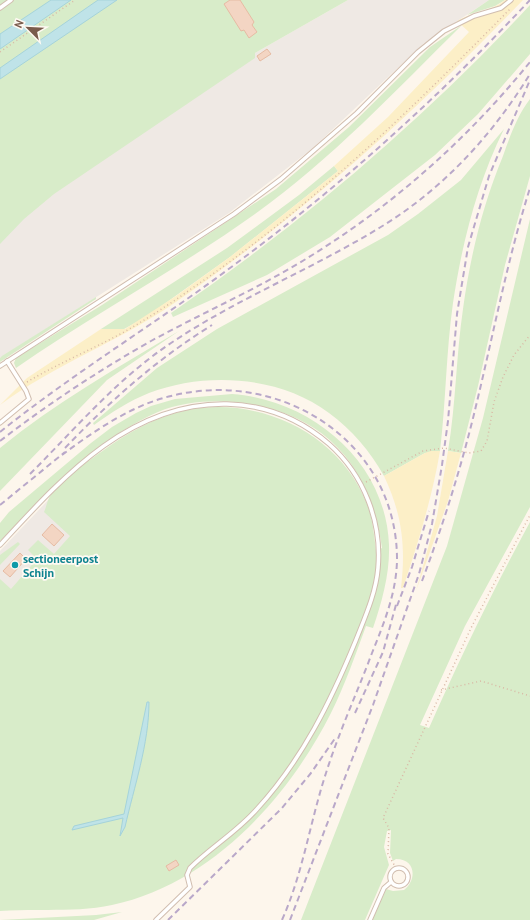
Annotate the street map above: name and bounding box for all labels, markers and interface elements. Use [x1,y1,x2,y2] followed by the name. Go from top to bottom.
[8,8,48,48] north arrow
[11,18,27,30] text: N
[23,551,99,580] place label: sectioneerpost Schijn
[10,560,20,570] marker: sectioneerpost Schijn

